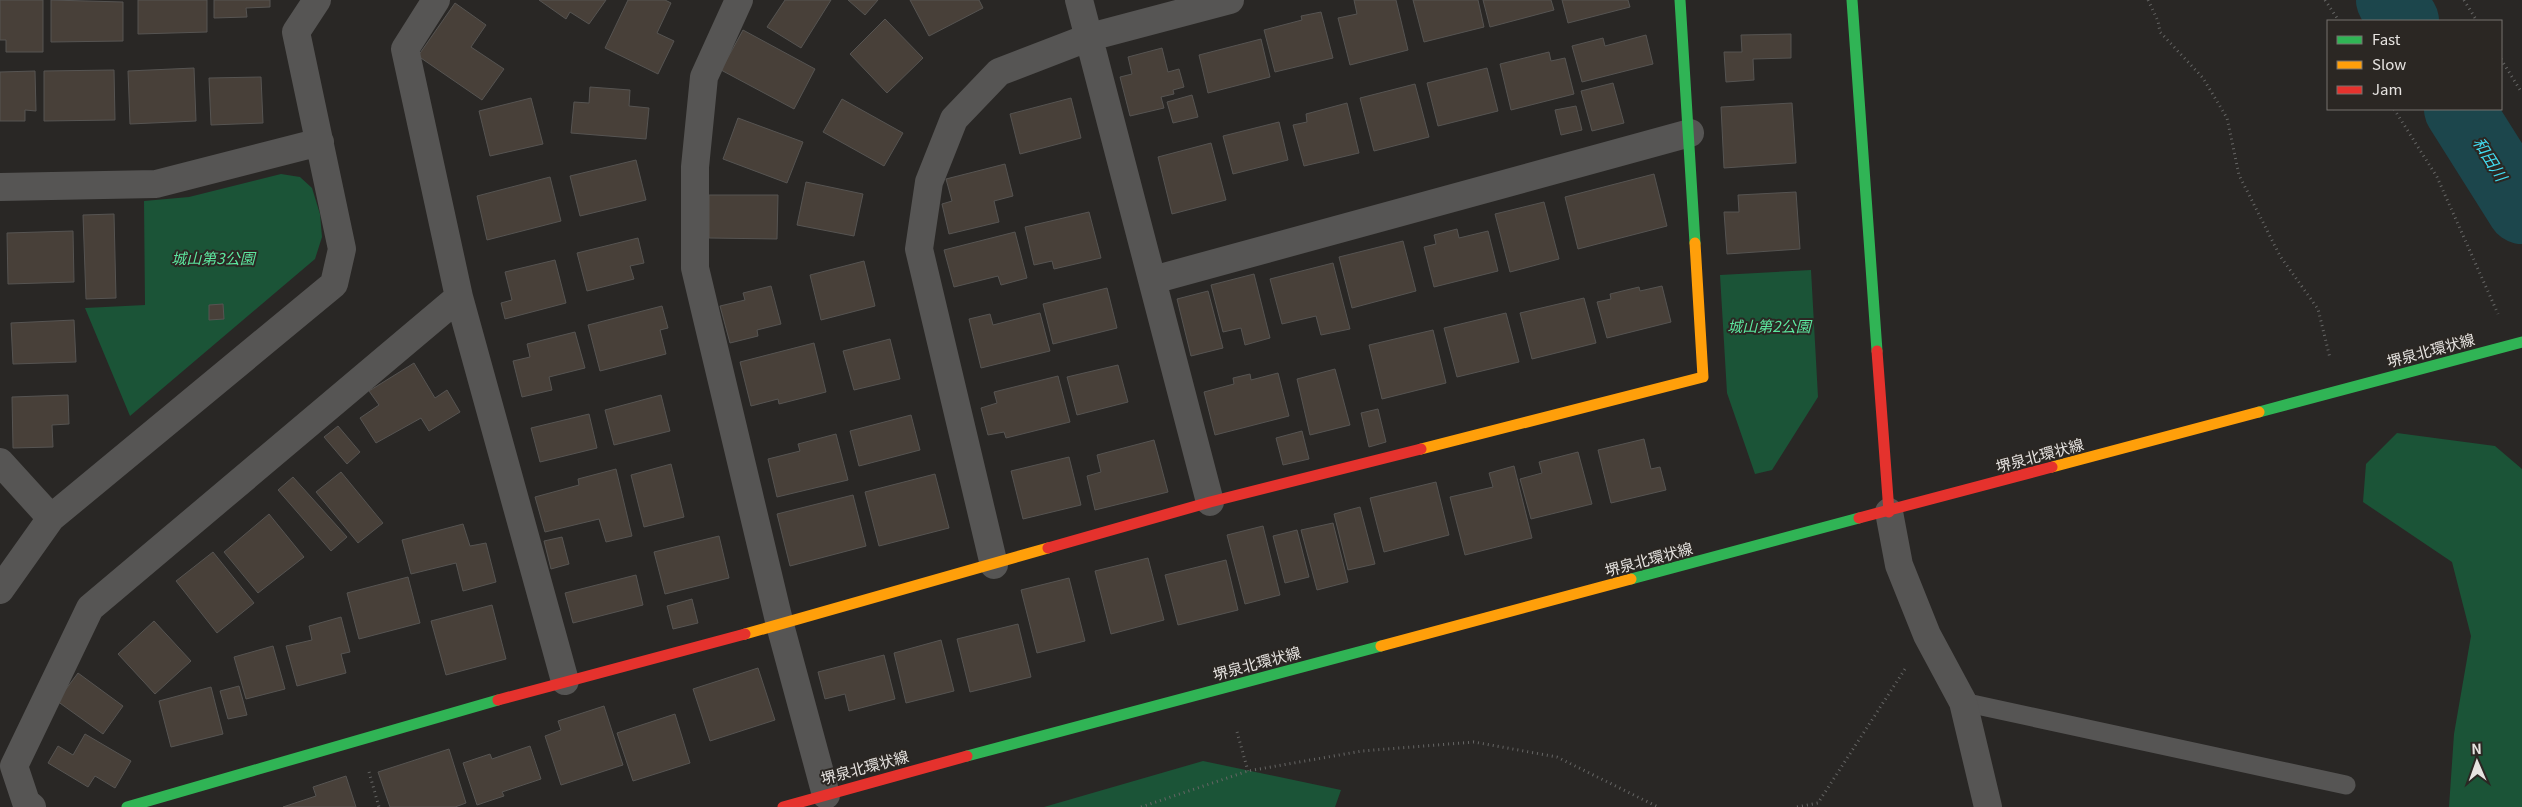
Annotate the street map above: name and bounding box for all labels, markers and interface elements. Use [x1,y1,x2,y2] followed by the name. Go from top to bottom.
[2327,20,2502,110] legend
[2372,28,2401,49] text: Fast
[2372,53,2406,74] text: Slow
[2372,78,2402,99] text: Jam
[2468,132,2515,187] water label: 和田川
[171,247,257,268] park label: 城山第3公園
[1727,315,1813,336] park label: 城山第2公園
[2384,328,2477,371] street label: 堺泉北環状線
[1993,433,2086,476] street label: 堺泉北環状線
[1602,537,1695,580] street label: 堺泉北環状線
[1210,641,1303,684] street label: 堺泉北環状線
[2452,737,2502,787] north arrow
[2471,738,2482,758] text: N
[818,745,911,788] street label: 堺泉北環状線

